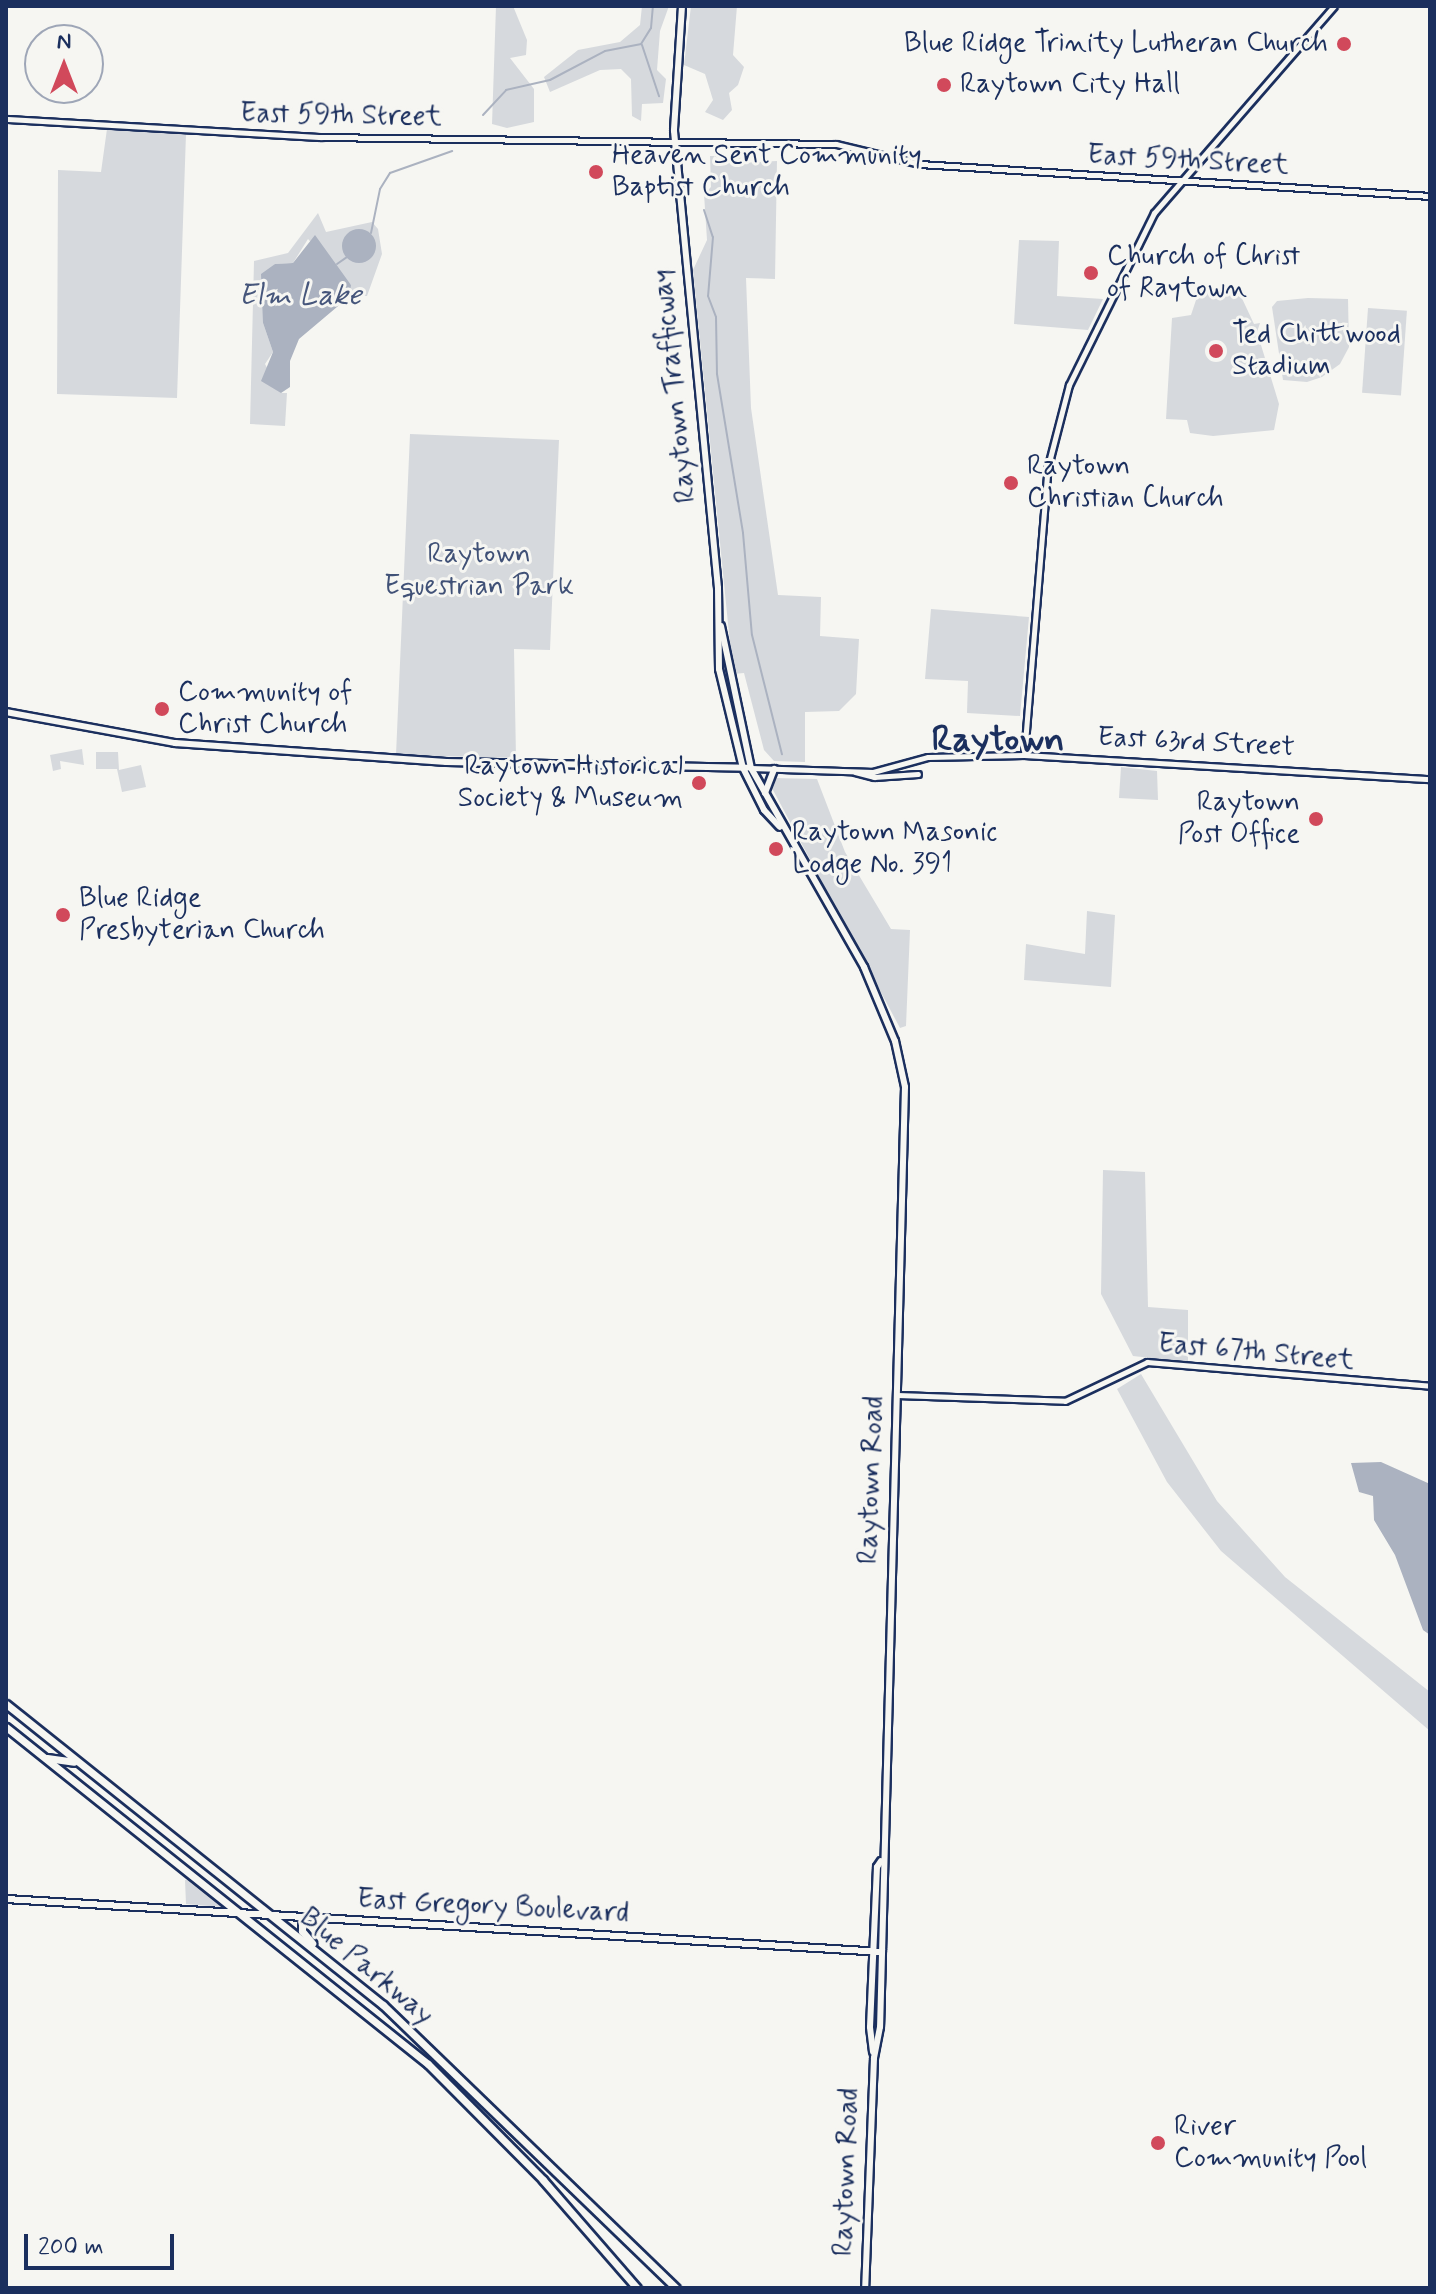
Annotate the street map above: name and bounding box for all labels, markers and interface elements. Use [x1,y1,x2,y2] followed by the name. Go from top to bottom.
[24,24,104,104] north arrow
[899,27,1328,61] place label: Blue Ridge Trinity Lutheran Church
[57,28,71,56] text: N
[1335,35,1353,53] marker: Blue Ridge Trinity Lutheran Church
[960,68,1173,102] place label: Raytown City Hall
[935,76,953,94] marker: Raytown City Hall
[240,97,442,135] street label: East 59th Street
[612,139,922,205] place label: Heaven Sent Community Baptist Church
[1086,139,1290,183] street label: East 59th Street
[587,163,605,181] marker: Heaven Sent Community Baptist Church
[1107,240,1308,306] place label: Church of Christ of Raytown
[1082,264,1100,282] marker: Church of Christ of Raytown
[646,269,704,503] street label: Raytown Trafficway
[237,278,363,314] water label: Elm Lake
[1232,318,1404,384] place label: Ted Chittwood Stadium
[1207,342,1225,360] marker: Ted Chittwood Stadium
[1027,450,1230,516] place label: Raytown Christian Church
[1002,474,1020,492] marker: Raytown Christian Church
[388,538,570,604] park label: Raytown Equestrian Park
[178,676,352,742] place label: Community of Christ Church
[153,700,171,718] marker: Community of Christ Church
[932,719,1064,763] district label: Raytown
[1097,721,1295,765] street label: East 63rd Street
[458,750,683,816] place label: Raytown Historical Society & Museum
[690,774,708,792] marker: Raytown Historical Society & Museum
[1178,786,1300,852] place label: Raytown Post Office
[1307,810,1325,828] marker: Raytown Post Office
[792,816,1006,882] place label: Raytown Masonic Lodge No. 391
[767,840,785,858] marker: Raytown Masonic Lodge No. 391
[79,882,331,948] place label: Blue Ridge Presbyterian Church
[54,906,72,924] marker: Blue Ridge Presbyterian Church
[1157,1328,1355,1378] street label: East 67th Street
[852,1396,892,1564] street label: Raytown Road
[357,1883,629,1931] street label: East Gregory Boulevard
[294,1903,438,2031] street label: Blue Parkway
[827,2088,867,2256] street label: Raytown Road
[1174,2110,1367,2176] place label: River Community Pool
[1149,2134,1167,2152] marker: River Community Pool
[28,2218,178,2268] scale bar
[38,2232,104,2263] text: 200 m

